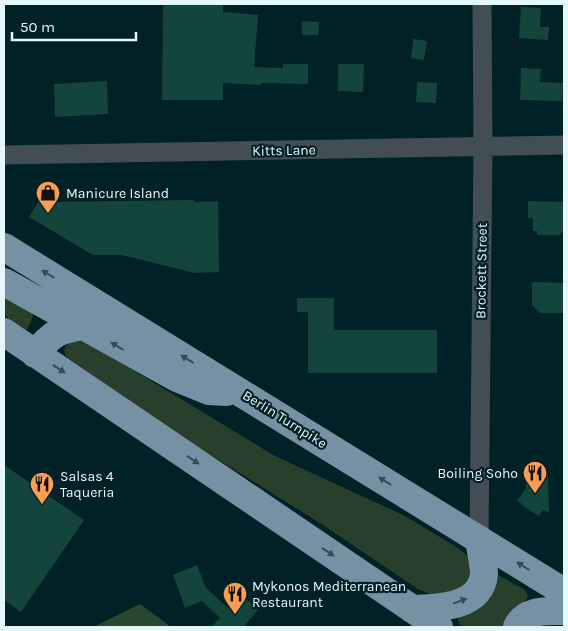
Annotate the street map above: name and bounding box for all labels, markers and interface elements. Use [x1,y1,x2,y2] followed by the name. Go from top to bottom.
[12,10,136,42] scale bar
[20,18,55,36] text: 50 m
[252,141,316,160] street label: Kitts Lane
[35,180,61,214] shop icon: Manicure Island
[66,185,169,202] place label: Manicure Island
[472,223,491,319] street label: Brockett Street
[42,270,55,279] one-way arrow
[111,341,124,350] one-way arrow
[180,355,193,364] one-way arrow
[52,364,65,374] one-way arrow
[239,387,330,452] street label: Berlin Turnpike
[186,455,200,465] one-way arrow
[522,460,548,494] restaurant icon: Boiling Soho
[437,465,518,482] place label: Boiling Soho
[60,468,114,501] place label: Salsas 4 Taqueria
[29,471,55,505] restaurant icon: Salsas 4 Taqueria
[378,476,391,485] one-way arrow
[321,547,334,556] one-way arrow
[516,562,530,571] one-way arrow
[252,578,406,611] place label: Mykonos Mediterranean Restaurant
[222,581,248,615] restaurant icon: Mykonos Mediterranean Restaurant
[453,597,468,605] one-way arrow

